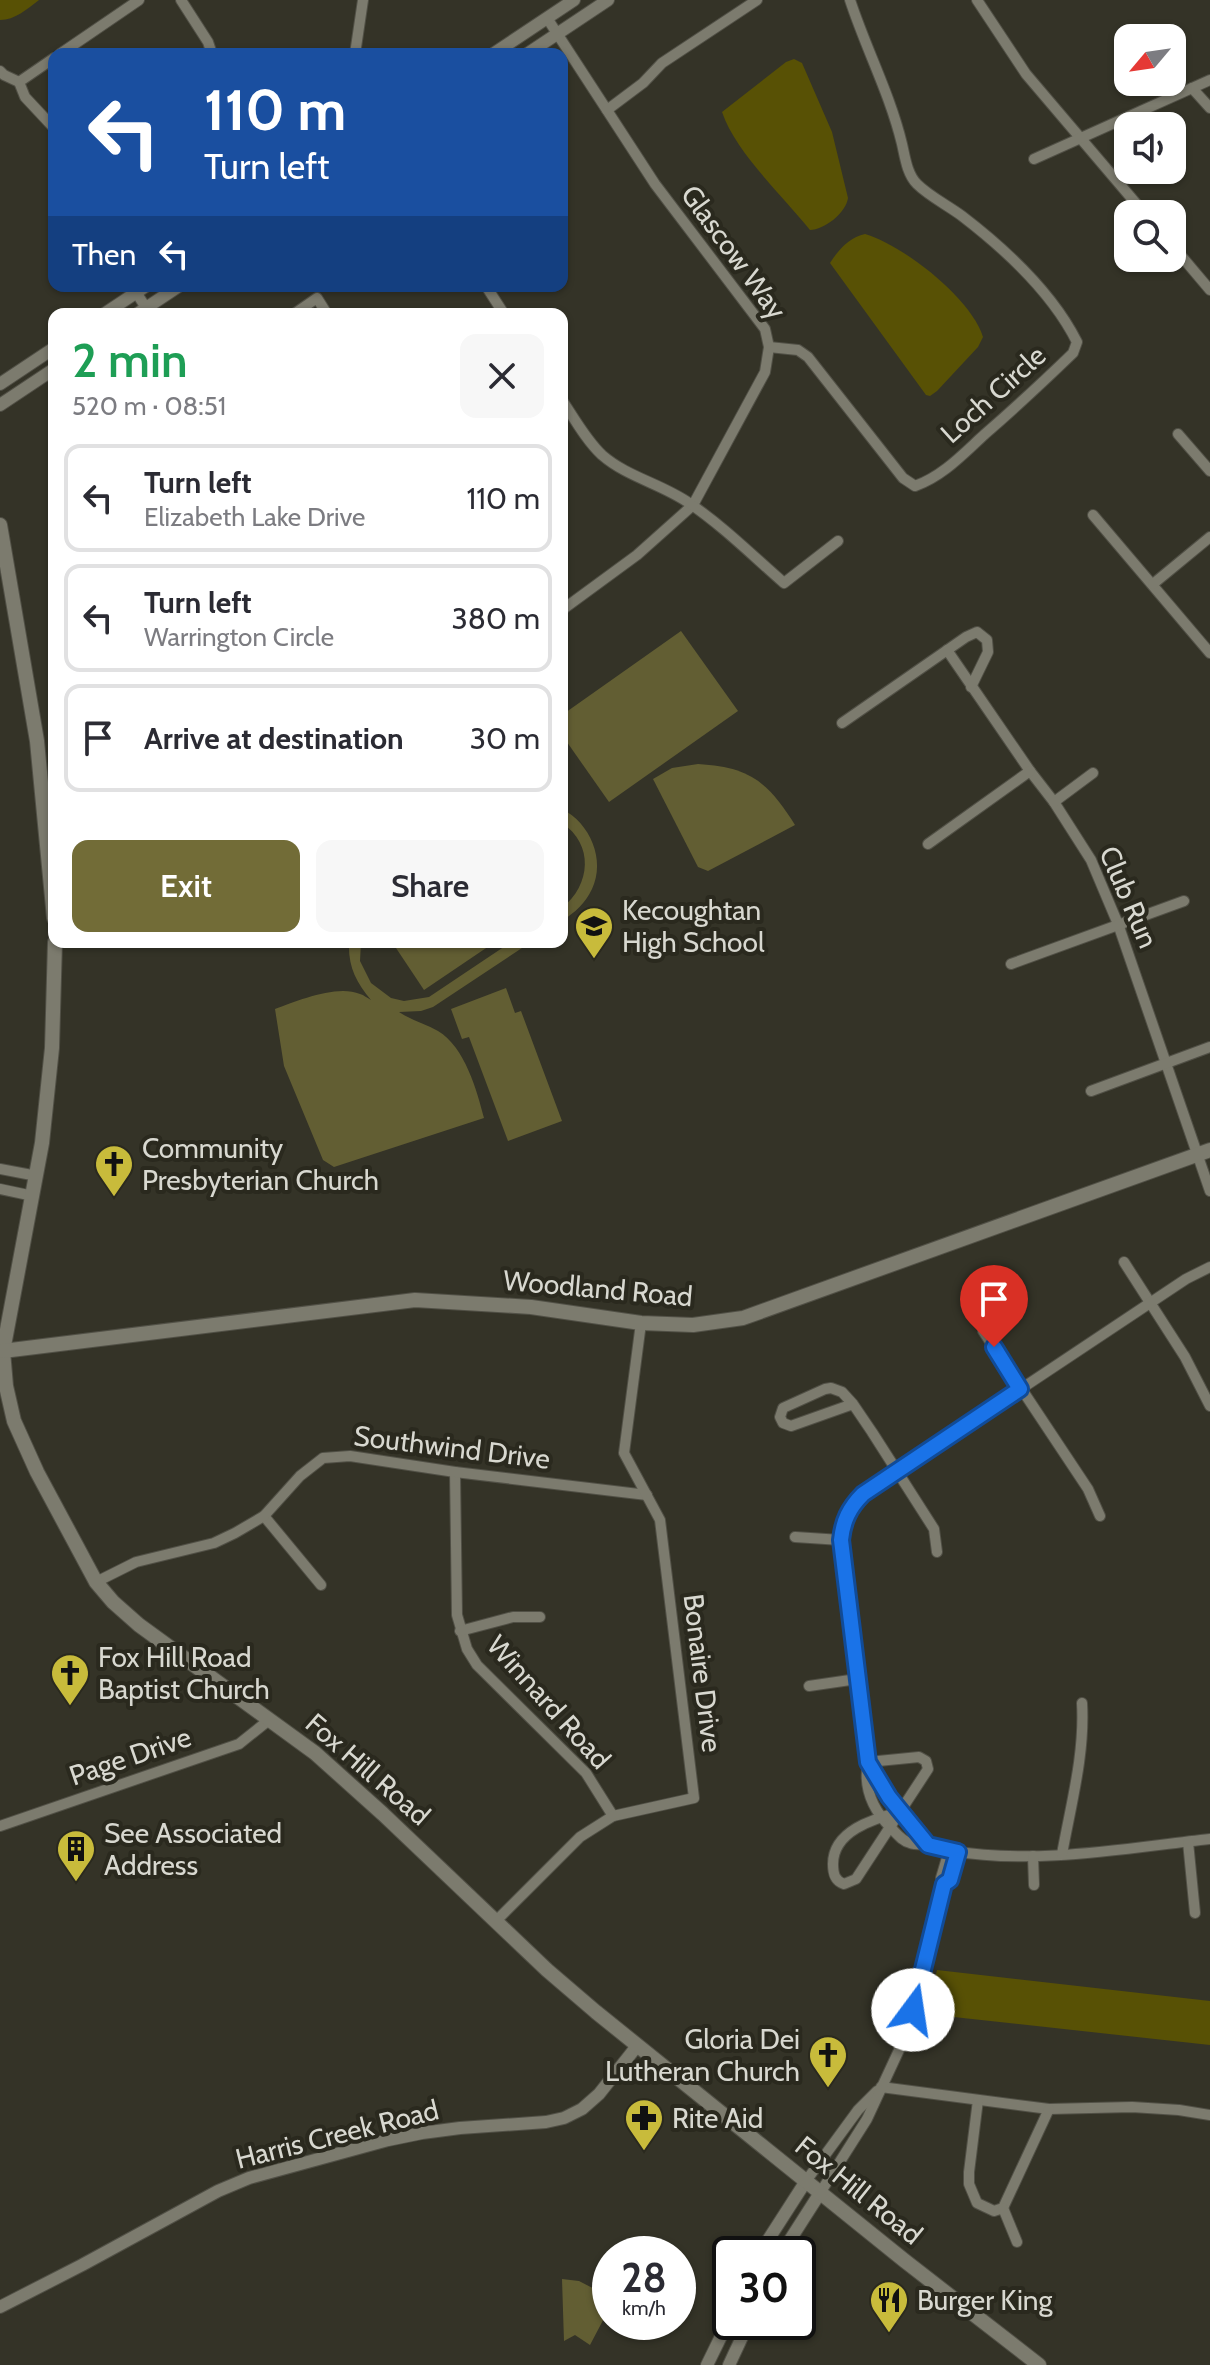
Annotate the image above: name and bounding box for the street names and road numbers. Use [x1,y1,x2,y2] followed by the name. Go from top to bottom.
[674,178,794,326] street label: Glascow Way
[934,338,1052,450] street label: Loch Circle
[1092,841,1166,953] street label: Club Run
[502,1263,694,1313] street label: Woodland Road
[352,1418,552,1476] street label: Southwind Drive
[676,1592,730,1754] street label: Bonaire Drive
[480,1628,618,1776] street label: Winnard Road
[299,1706,437,1832] street label: Fox Hill Road
[65,1719,195,1793] street label: Page Drive
[232,2092,442,2176] street label: Harris Creek Road
[789,2128,929,2252] street label: Fox Hill Road

